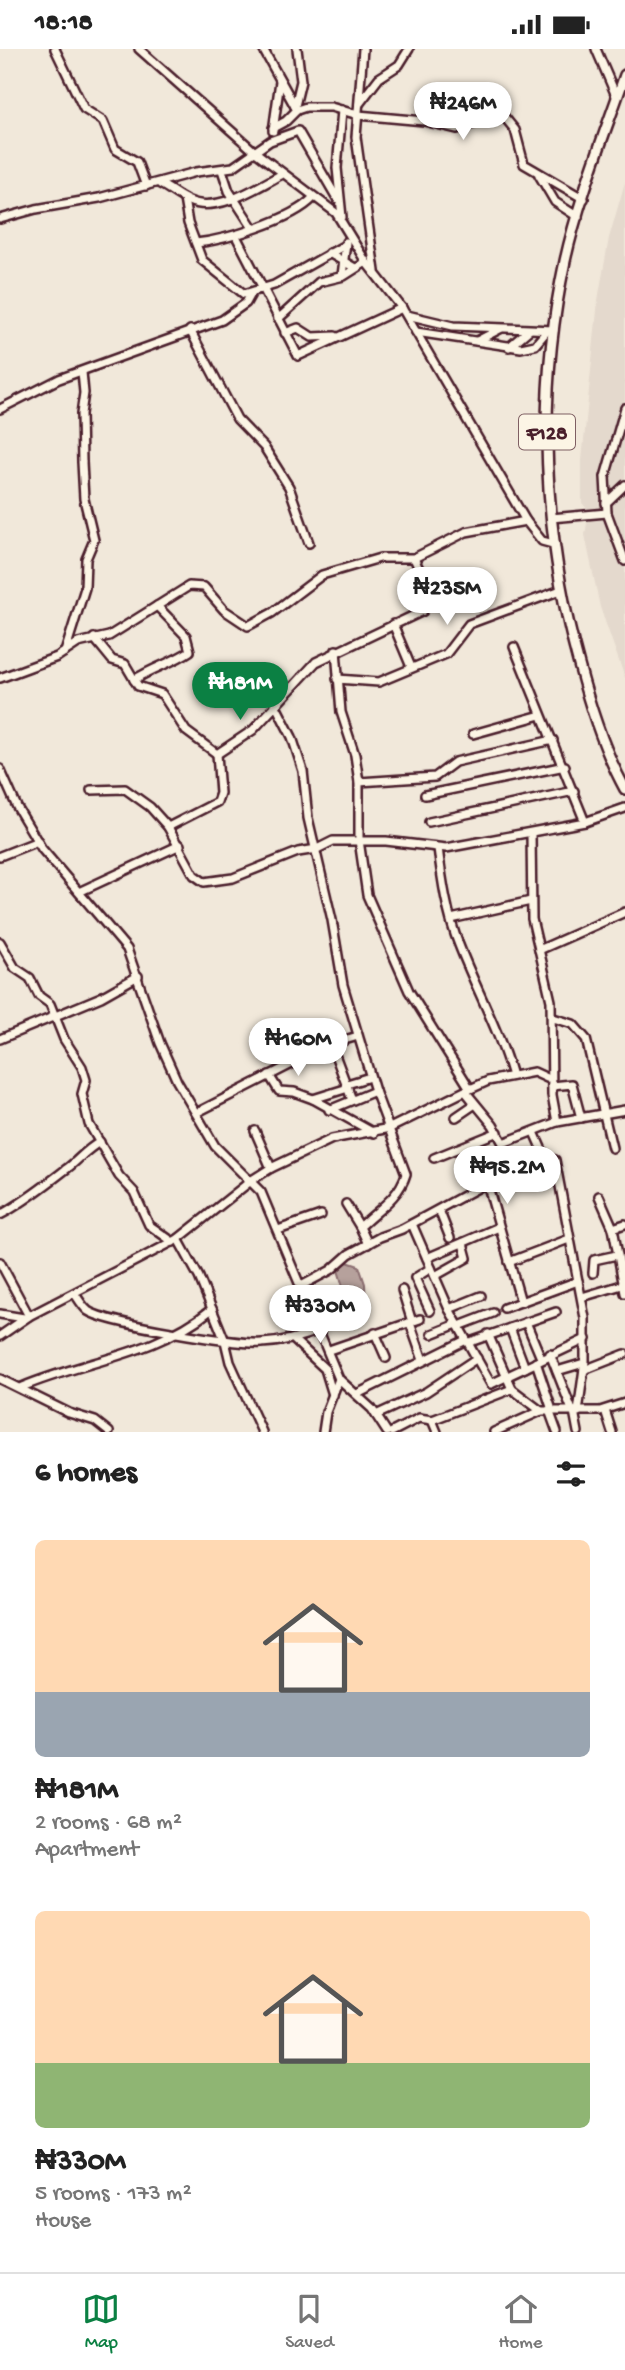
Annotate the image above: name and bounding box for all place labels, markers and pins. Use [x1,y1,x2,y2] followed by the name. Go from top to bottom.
[414,83,512,142] pin: ₦246M
[398,567,496,627] pin: ₦235M
[191,663,289,722] pin: ₦181M
[249,1019,347,1078] pin: ₦160M
[450,1147,564,1206] pin: ₦95.2M
[271,1285,369,1345] pin: ₦330M

